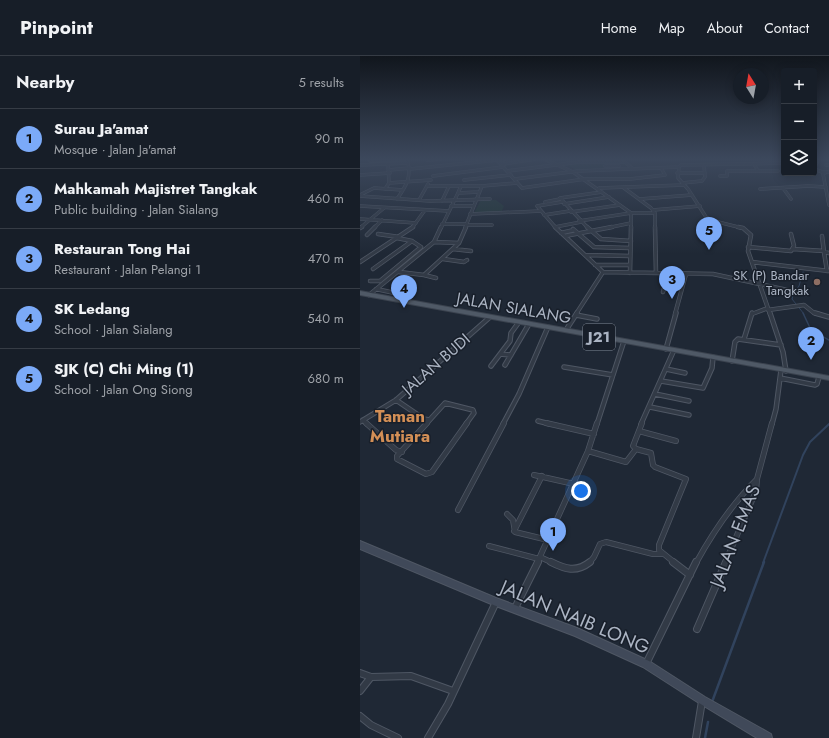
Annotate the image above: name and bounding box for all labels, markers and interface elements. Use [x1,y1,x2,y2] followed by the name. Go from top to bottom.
[20,14,93,41] text: Pinpoint
[601,18,637,38] text: Home
[659,18,685,38] text: Map
[707,18,742,38] text: About
[764,18,809,38] text: Contact
[733,68,769,104] north arrow
[781,68,817,176] map controls
[781,68,817,104] button: +
[16,70,74,94] text: Nearby
[298,73,344,92] text: 5 results
[781,104,817,140] button: −
[54,118,148,140] text: Surau Ja'amat
[26,129,32,148] text: 1
[315,129,344,148] text: 90 m
[54,140,176,159] text: Mosque · Jalan Ja'amat
[781,140,817,176] button: layers
[54,178,257,200] text: Mahkamah Majistret Tangkak
[25,189,33,208] text: 2
[307,189,344,208] text: 460 m
[54,200,219,219] text: Public building · Jalan Sialang
[696,217,722,250] pin: 5
[54,238,190,260] text: Restauran Tong Hai
[25,249,33,268] text: 3
[308,249,344,268] text: 470 m
[54,260,201,279] text: Restaurant · Jalan Pelangi 1
[659,266,685,299] pin: 3
[733,266,810,300] place label: SK (P) Bandar Tangkak
[391,275,417,308] pin: 4
[812,277,822,287] marker: SK (P) Bandar Tangkak
[453,286,573,329] street label: JALAN SIALANG
[54,298,130,320] text: SK Ledang
[24,309,34,328] text: 4
[307,309,344,328] text: 540 m
[54,320,173,339] text: School · Jalan Sialang
[583,324,615,350] road number: J21
[798,327,824,360] pin: 2
[395,328,475,401] street label: JALAN BUDI
[54,358,194,380] text: SJK (C) Chi Ming (1)
[25,369,33,388] text: 5
[308,369,344,388] text: 680 m
[54,380,193,399] text: School · Jalan Ong Siong
[370,404,430,448] district label: Taman Mutiara
[571,481,591,501] your location
[702,481,767,594] street label: JALAN EMAS
[540,518,566,551] pin: 1
[493,572,654,661] street label: JALAN NAIB LONG

